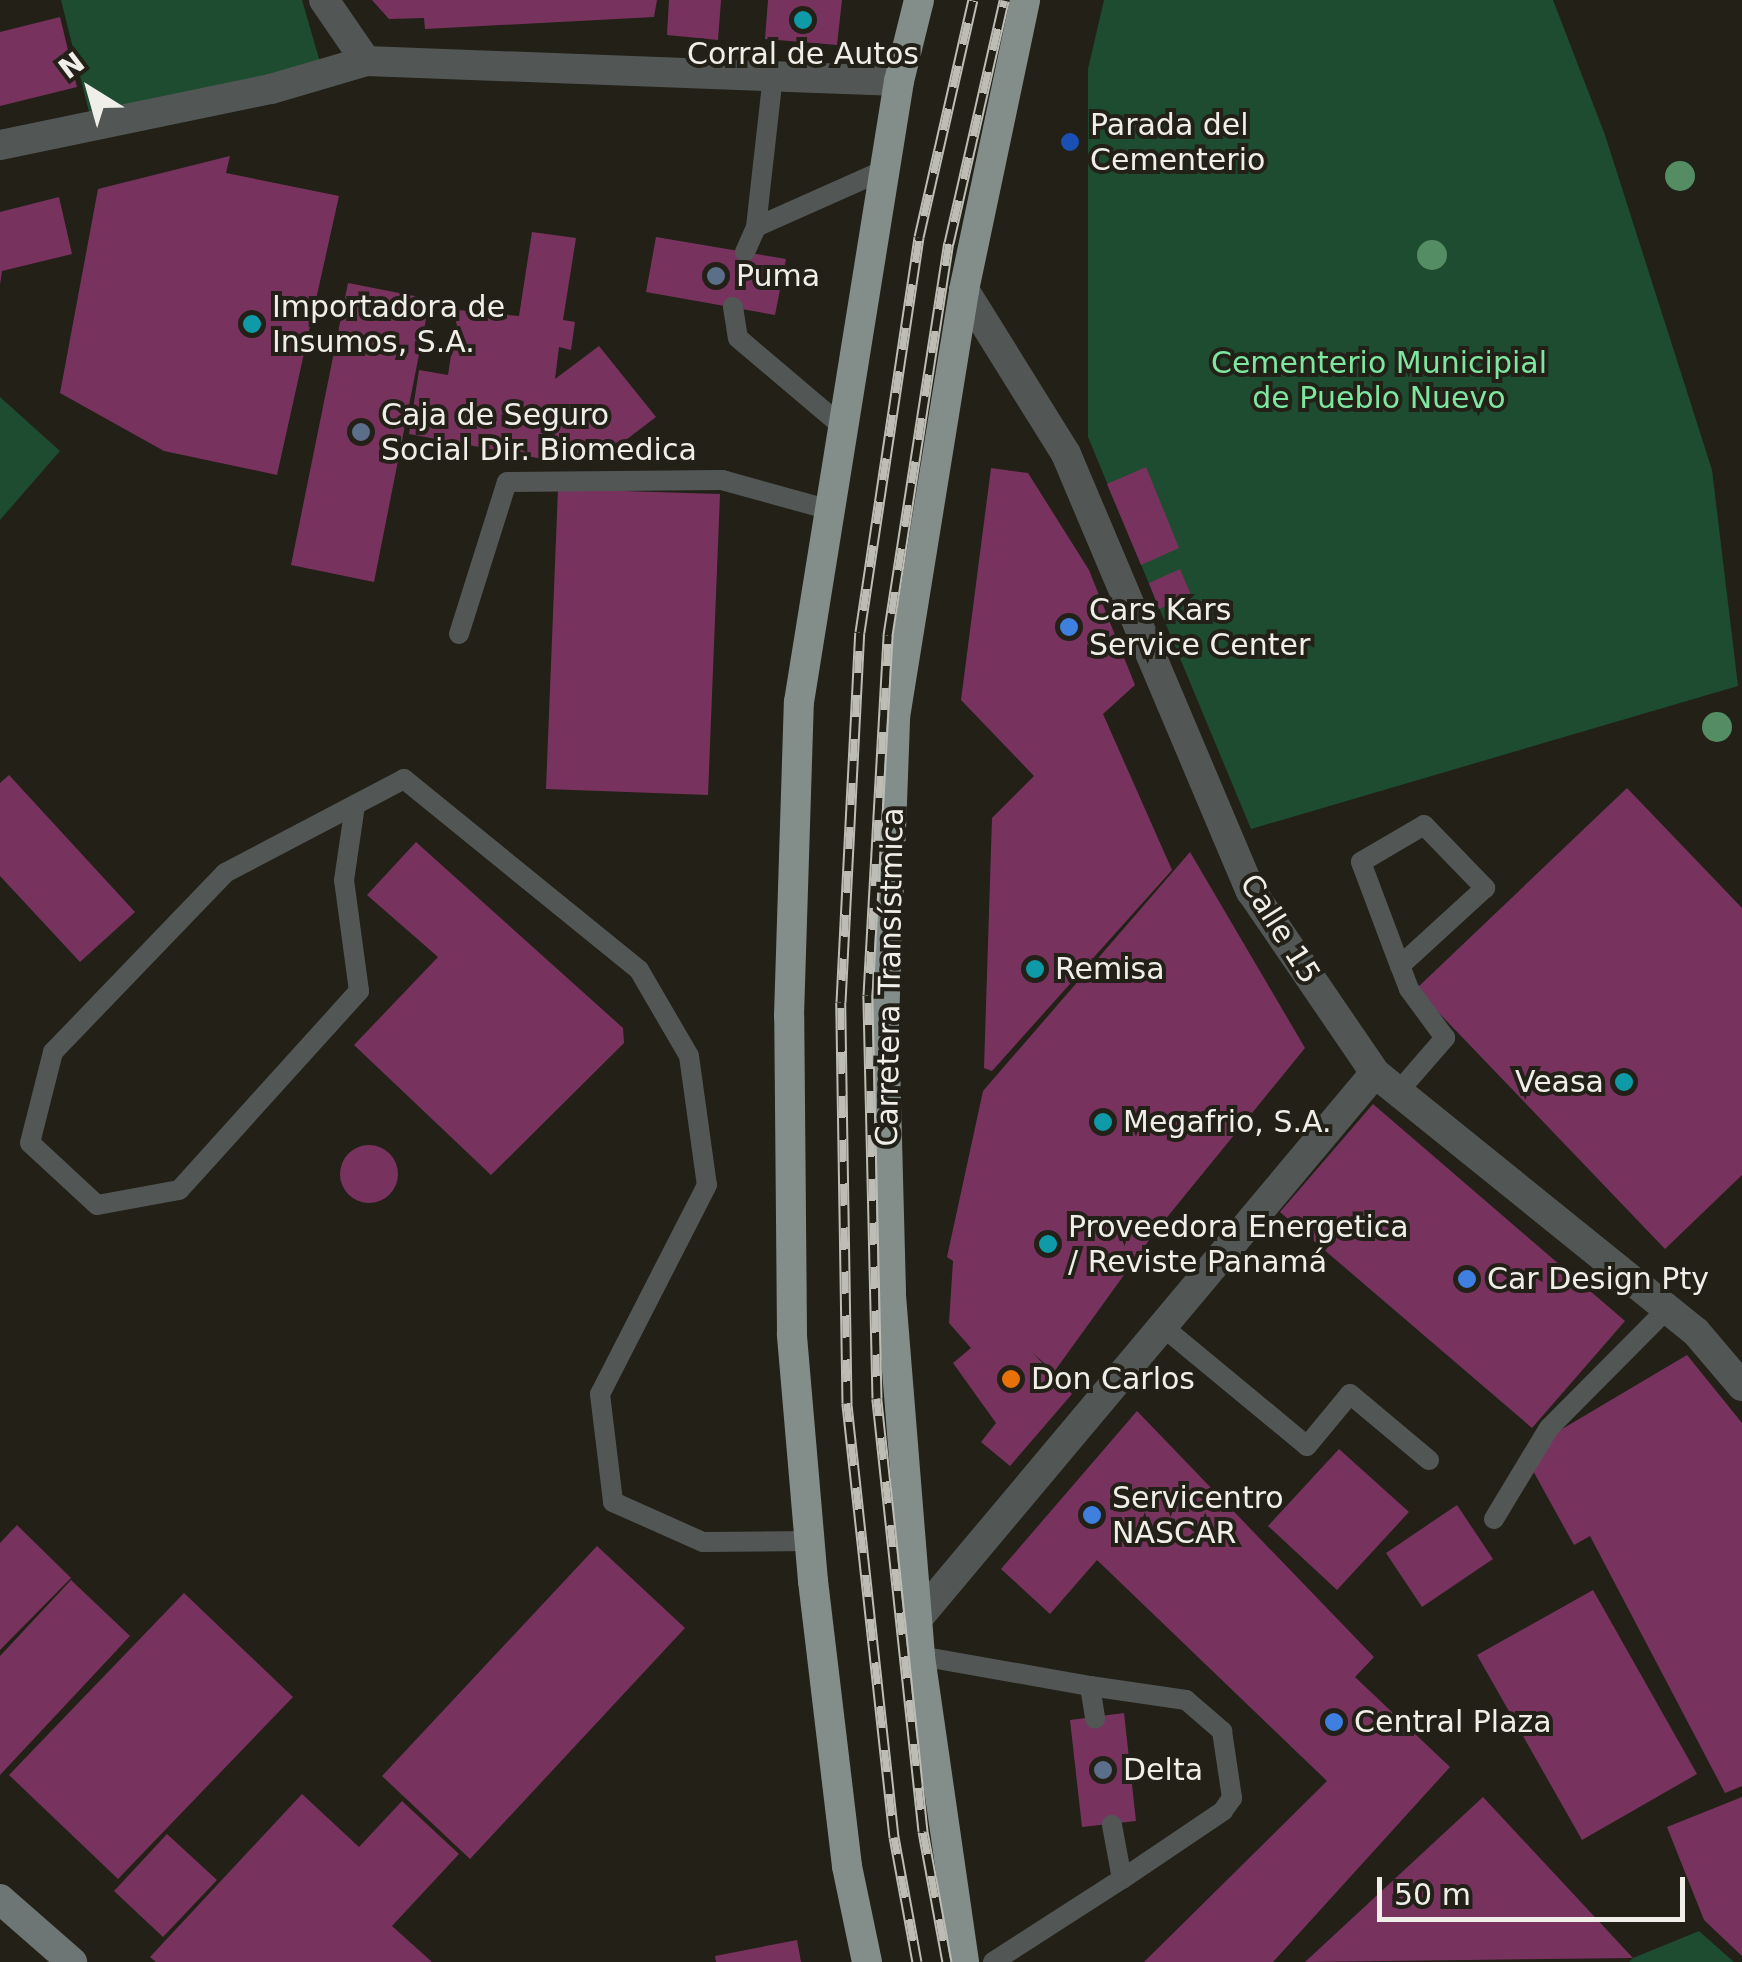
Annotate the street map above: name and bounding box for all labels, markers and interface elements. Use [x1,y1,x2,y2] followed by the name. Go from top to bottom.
[792,9,814,31] marker: Corral de Autos
[687,36,919,72] place label: Corral de Autos
[40,40,140,140] north arrow
[52,45,91,86] text: N
[1090,107,1265,178] place label: Parada del Cementerio
[1059,131,1081,153] marker: Parada del Cementerio
[736,258,820,294] place label: Puma
[705,265,727,287] marker: Puma
[272,289,505,360] place label: Importadora de Insumos, S.A.
[241,313,263,335] marker: Importadora de Insumos, S.A.
[1211,345,1547,416] park label: Cementerio Municipial de Pueblo Nuevo
[381,397,697,468] place label: Caja de Seguro Social Dir. Biomedica
[350,421,372,443] marker: Caja de Seguro Social Dir. Biomedica
[1089,592,1310,662] place label: Cars Kars Service Center
[1058,616,1080,638] marker: Cars Kars Service Center
[869,807,911,1147] street label: Carretera Transístmica
[1232,868,1328,990] street label: Calle 15
[1055,951,1165,987] place label: Remisa
[1024,958,1046,980] marker: Remisa
[1515,1064,1604,1100] place label: Veasa
[1613,1071,1635,1093] marker: Veasa
[1123,1104,1332,1140] place label: Megafrio, S.A.
[1092,1111,1114,1133] marker: Megafrio, S.A.
[1068,1209,1409,1280] place label: Proveedora Energetica / Reviste Panamá
[1037,1233,1059,1255] marker: Proveedora Energetica / Reviste Panamá
[1487,1261,1709,1297] place label: Car Design Pty
[1456,1268,1478,1290] marker: Car Design Pty
[1031,1361,1195,1397] place label: Don Carlos
[1000,1368,1022,1390] marker: Don Carlos
[1112,1480,1284,1550] place label: Servicentro NASCAR
[1081,1504,1103,1526] marker: Servicentro NASCAR
[1354,1704,1552,1740] place label: Central Plaza
[1323,1711,1345,1733] marker: Central Plaza
[1123,1752,1203,1788] place label: Delta
[1092,1759,1114,1781] marker: Delta
[1382,1857,1690,1919] scale bar
[1394,1877,1471,1912] text: 50 m

